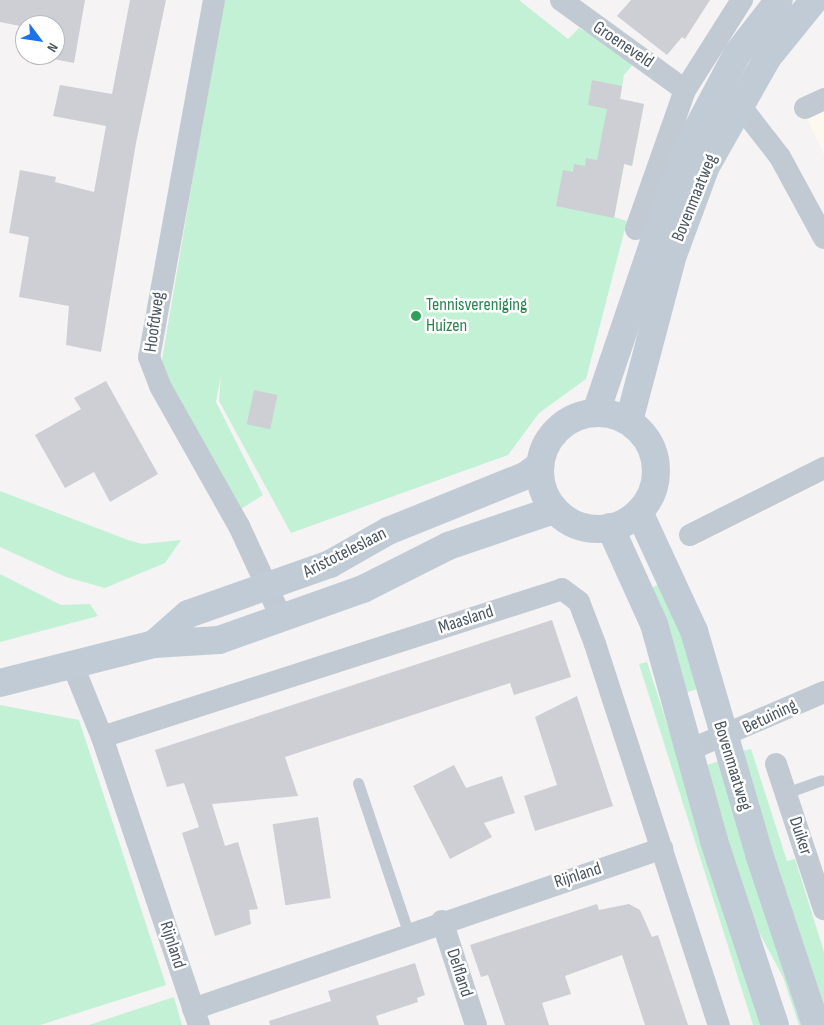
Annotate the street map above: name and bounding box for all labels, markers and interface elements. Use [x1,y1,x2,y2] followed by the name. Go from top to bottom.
[15,15,65,65] north arrow
[589,17,657,73] street label: Groeneveld
[43,40,62,55] text: N
[668,151,722,245] street label: Bovenmaatweg
[140,290,170,354] street label: Hoofdweg
[426,295,527,338] place label: Tennisvereniging Huizen
[410,310,422,322] marker: Tennisvereniging Huizen
[300,523,390,583] street label: Aristoteleslaan
[436,601,496,639] street label: Maasland
[739,695,801,739] street label: Betuining
[708,719,756,813] street label: Bovenmaatweg
[784,814,816,858] street label: Duiker
[552,858,604,894] street label: Rijnland
[154,919,190,971] street label: Rijnland
[441,946,477,1000] street label: Delfland

